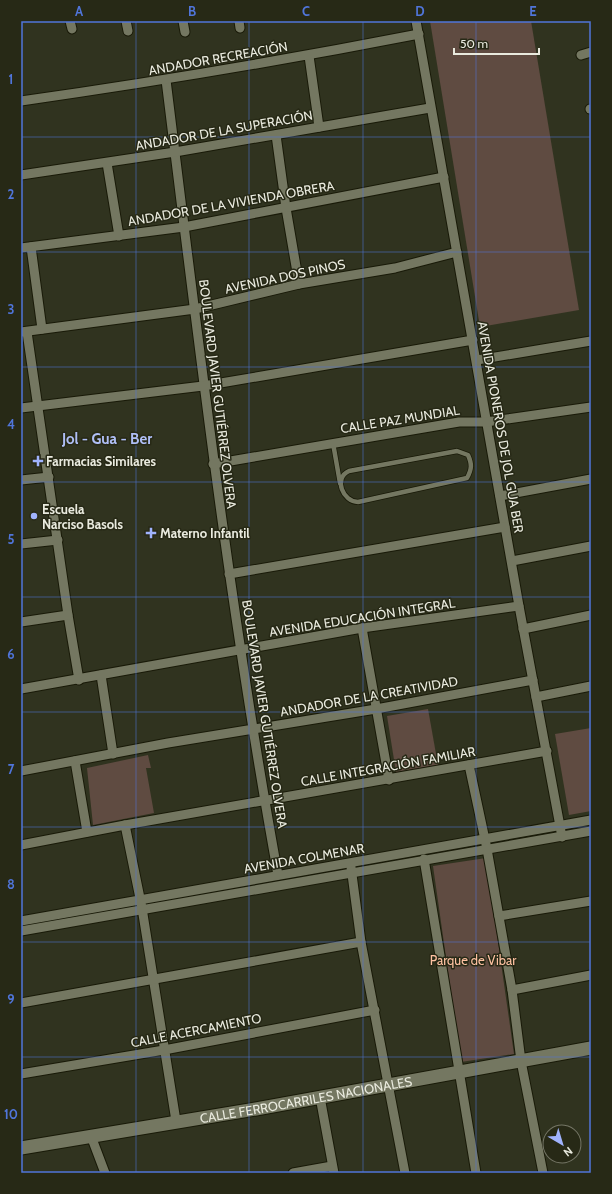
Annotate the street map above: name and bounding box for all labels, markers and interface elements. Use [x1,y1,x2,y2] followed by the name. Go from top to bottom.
[75,3,84,19] text: A
[188,3,196,19] text: B
[302,3,310,19] text: C
[415,3,425,19] text: D
[529,3,537,19] text: E
[454,30,539,56] scale bar
[460,36,488,51] text: 50 m
[147,38,289,78] street label: ANDADOR RECREACIÓN
[9,71,13,87] text: 1
[134,107,314,153] street label: ANDADOR DE LA SUPERACIÓN
[126,177,336,229] street label: ANDADOR DE LA VIVIENDA OBRERA
[8,186,15,202] text: 2
[223,255,347,297] street label: AVENIDA DOS PINOS
[196,278,241,510] street label: BOULEVARD JAVIER GUTIÉRREZ OLVERA
[7,301,15,317] text: 3
[474,320,528,534] street label: AVENIDA PIONEROS DE JOL GUA BER
[339,402,461,436] street label: CALLE PAZ MUNDIAL
[7,416,15,432] text: 4
[61,430,152,448] district label: Jol - Gua - Ber
[46,453,157,469] place label: Farmacias Similares
[33,456,43,466] marker: Farmacias Similares
[42,501,124,532] place label: Escuela Narciso Basols
[29,511,39,521] marker: Escuela Narciso Basols
[160,525,250,541] place label: Materno Infantil
[145,527,157,539] marker: Materno Infantil
[8,531,15,547] text: 5
[268,594,457,640] street label: AVENIDA EDUCACIÓN INTEGRAL
[239,598,292,829] street label: BOULEVARD JAVIER GUTIÉRREZ OLVERA
[7,646,15,662] text: 6
[279,672,459,720] street label: ANDADOR DE LA CREATIVIDAD
[299,743,477,789] street label: CALLE INTEGRACIÓN FAMILIAR
[8,761,15,777] text: 7
[242,839,366,876] street label: AVENIDA COLMENAR
[7,876,15,892] text: 8
[430,952,517,968] park label: Parque de Vibar
[7,991,15,1007] text: 9
[129,1009,263,1051] street label: CALLE ACERCAMIENTO
[199,1073,414,1126] street label: CALLE FERROCARRILES NACIONALES
[4,1106,18,1122] text: 10
[542,1124,582,1164] north arrow
[561,1144,576,1160] text: N

